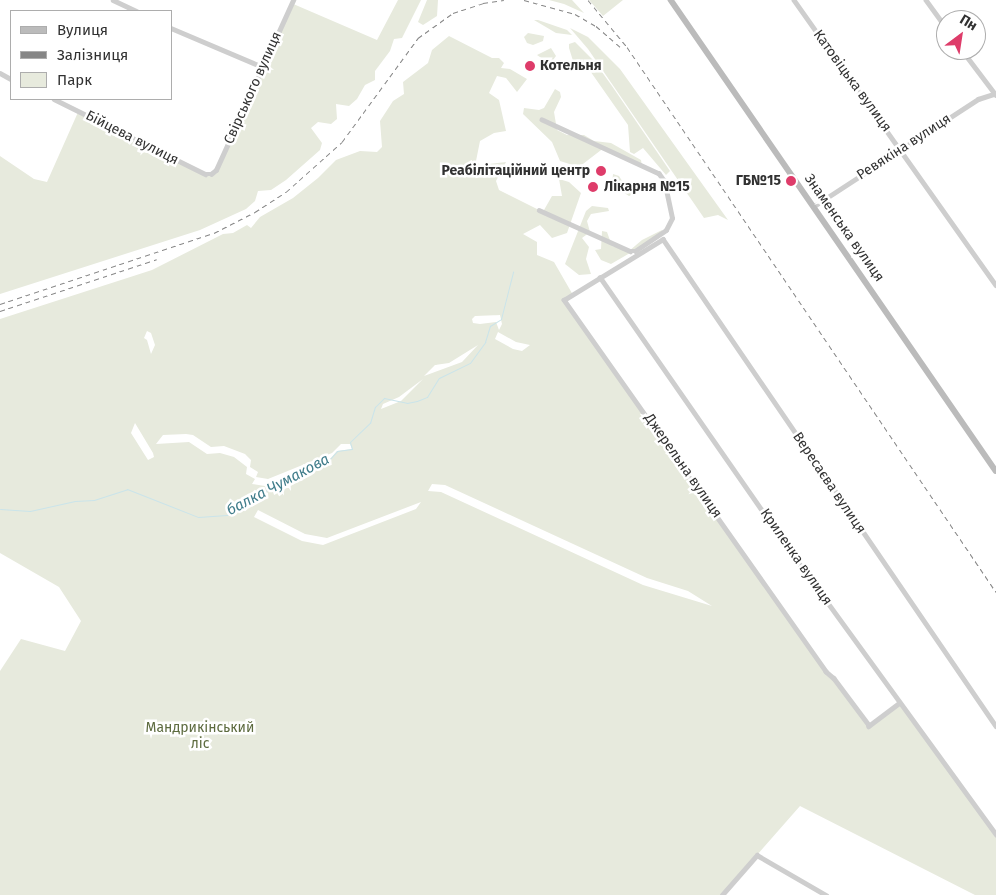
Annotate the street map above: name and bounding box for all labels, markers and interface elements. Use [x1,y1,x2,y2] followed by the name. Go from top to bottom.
[10,10,172,100] legend
[936,10,986,60] north arrow
[957,11,980,34] text: Пн
[57,21,108,39] text: Вулиця
[809,27,895,135] street label: Катовіцька вулиця
[221,29,285,147] street label: Свірського вулиця
[57,46,128,64] text: Залізниця
[540,58,601,74] place label: Котельня
[524,60,536,72] marker: Котельня
[57,71,92,89] text: Парк
[83,107,181,169] street label: Бійцева вулиця
[854,110,954,184] street label: Ревякіна вулиця
[441,163,590,179] place label: Реабілітаційний центр
[594,164,608,178] marker: Реабілітаційний центр
[801,171,887,285] street label: Знаменська вулиця
[736,173,781,189] place label: ГБ№15
[785,175,797,187] marker: ГБ№15
[604,179,690,195] place label: Лікарня №15
[586,180,600,194] marker: Лікарня №15
[641,411,725,521] street label: Джерельна вулиця
[789,429,869,537] street label: Вересаєва вулиця
[223,450,333,520] water label: балка Чумакова
[756,505,836,609] street label: Криленка вулиця
[146,720,254,752] park label: Мандрикінський ліс

